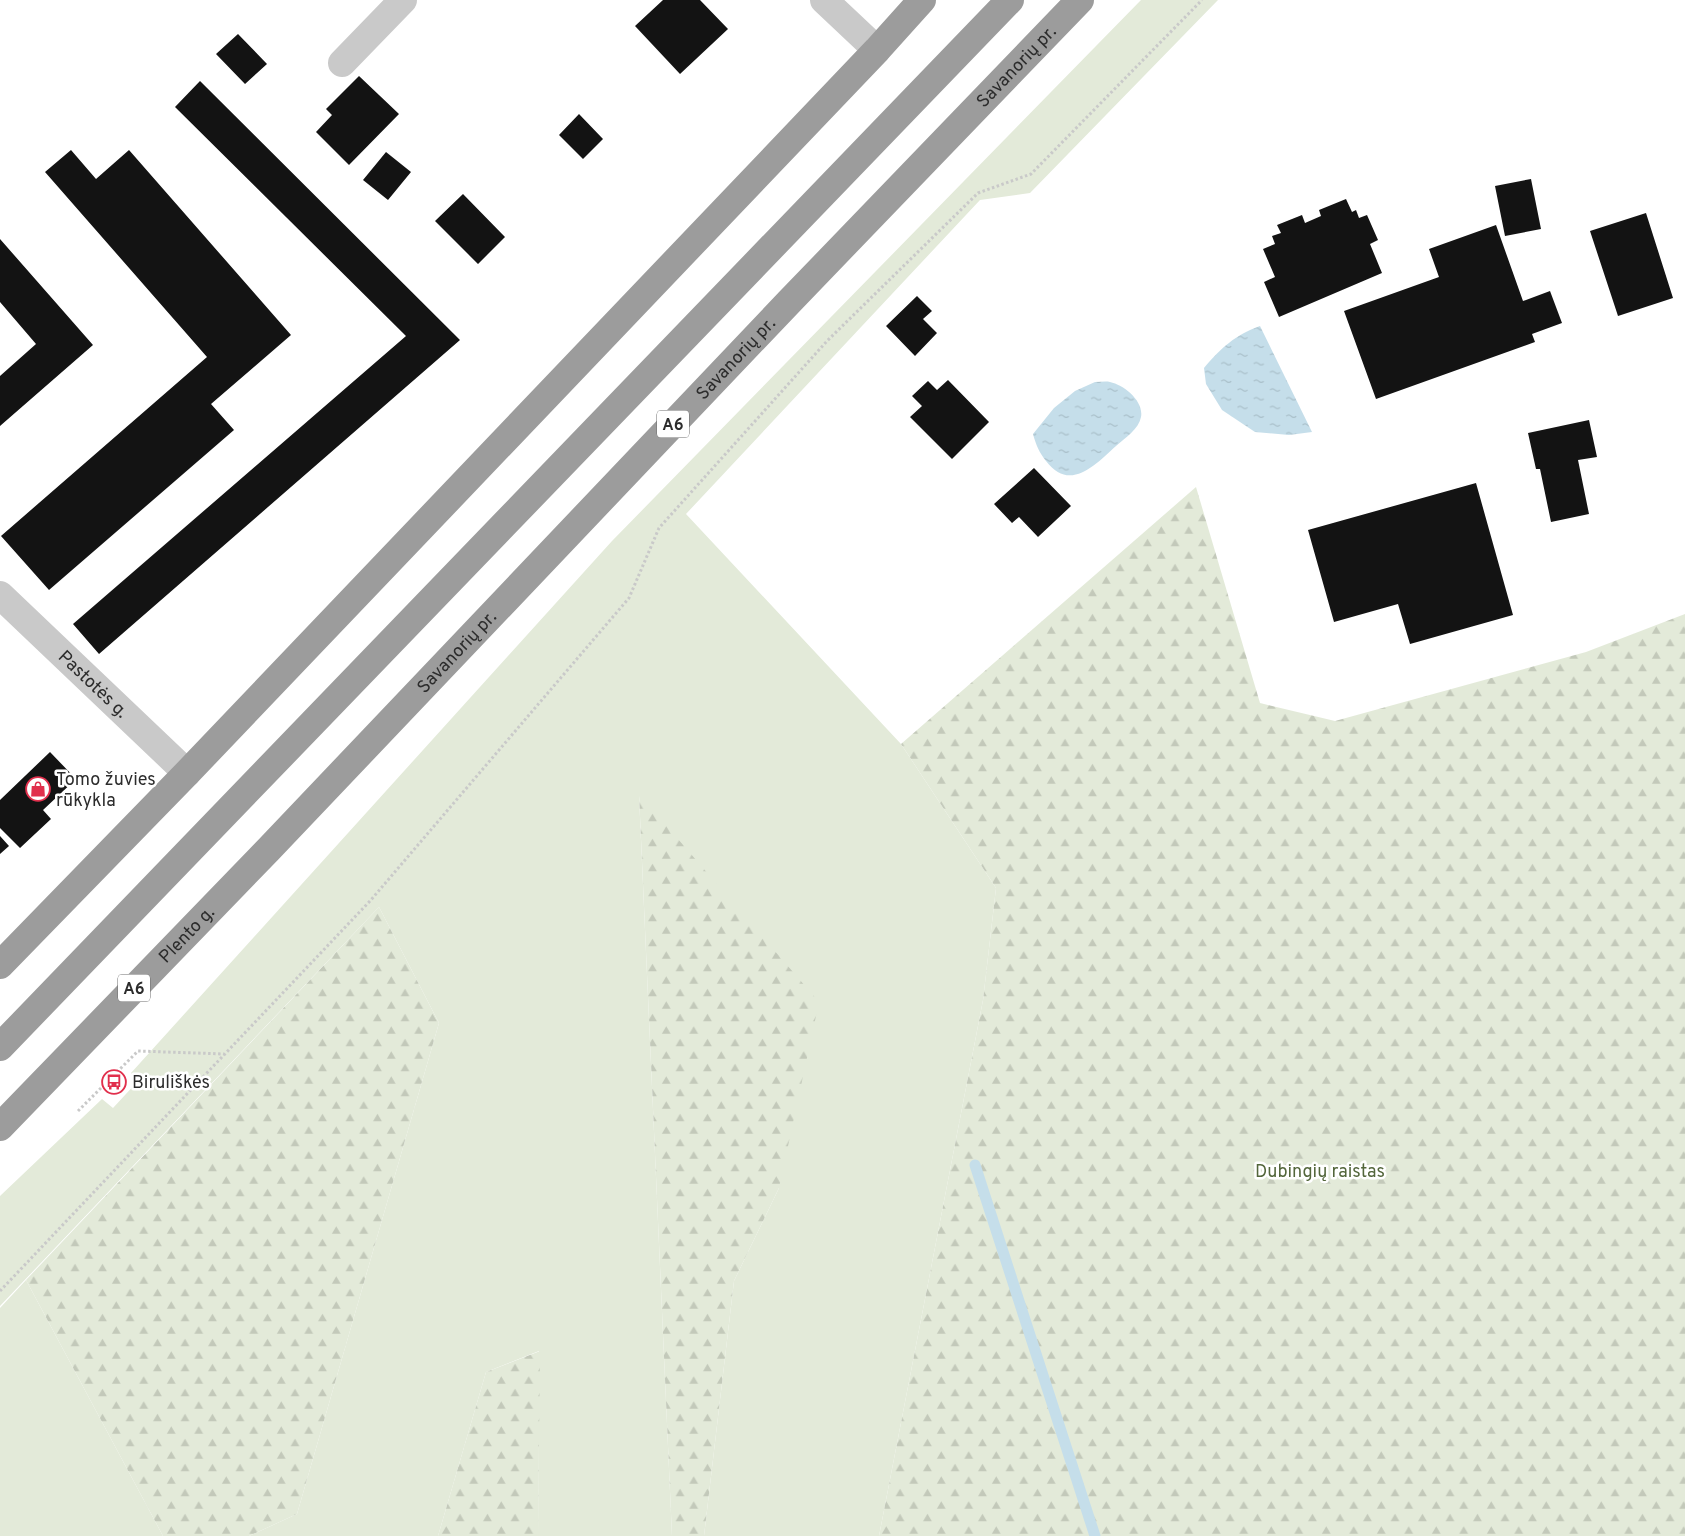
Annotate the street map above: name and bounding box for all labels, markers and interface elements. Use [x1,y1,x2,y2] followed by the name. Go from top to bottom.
[972,21,1062,113] street label: Savanorių pr.
[692,313,781,405] street label: Savanorių pr.
[657,410,689,438] road number: A6
[413,607,502,699] street label: Savanorių pr.
[53,646,132,724] street label: Pastotės g.
[56,769,156,813] place label: Tomo žuvies rūkykla
[25,776,51,802] shop icon: Tomo žuvies rūkykla
[155,902,220,969] street label: Plento g.
[118,974,150,1001] road number: A6
[101,1069,127,1095] bus stop icon: Biruliškės
[132,1072,210,1095] place label: Biruliškės
[1255,1161,1385,1184] park label: Dubingių raistas

